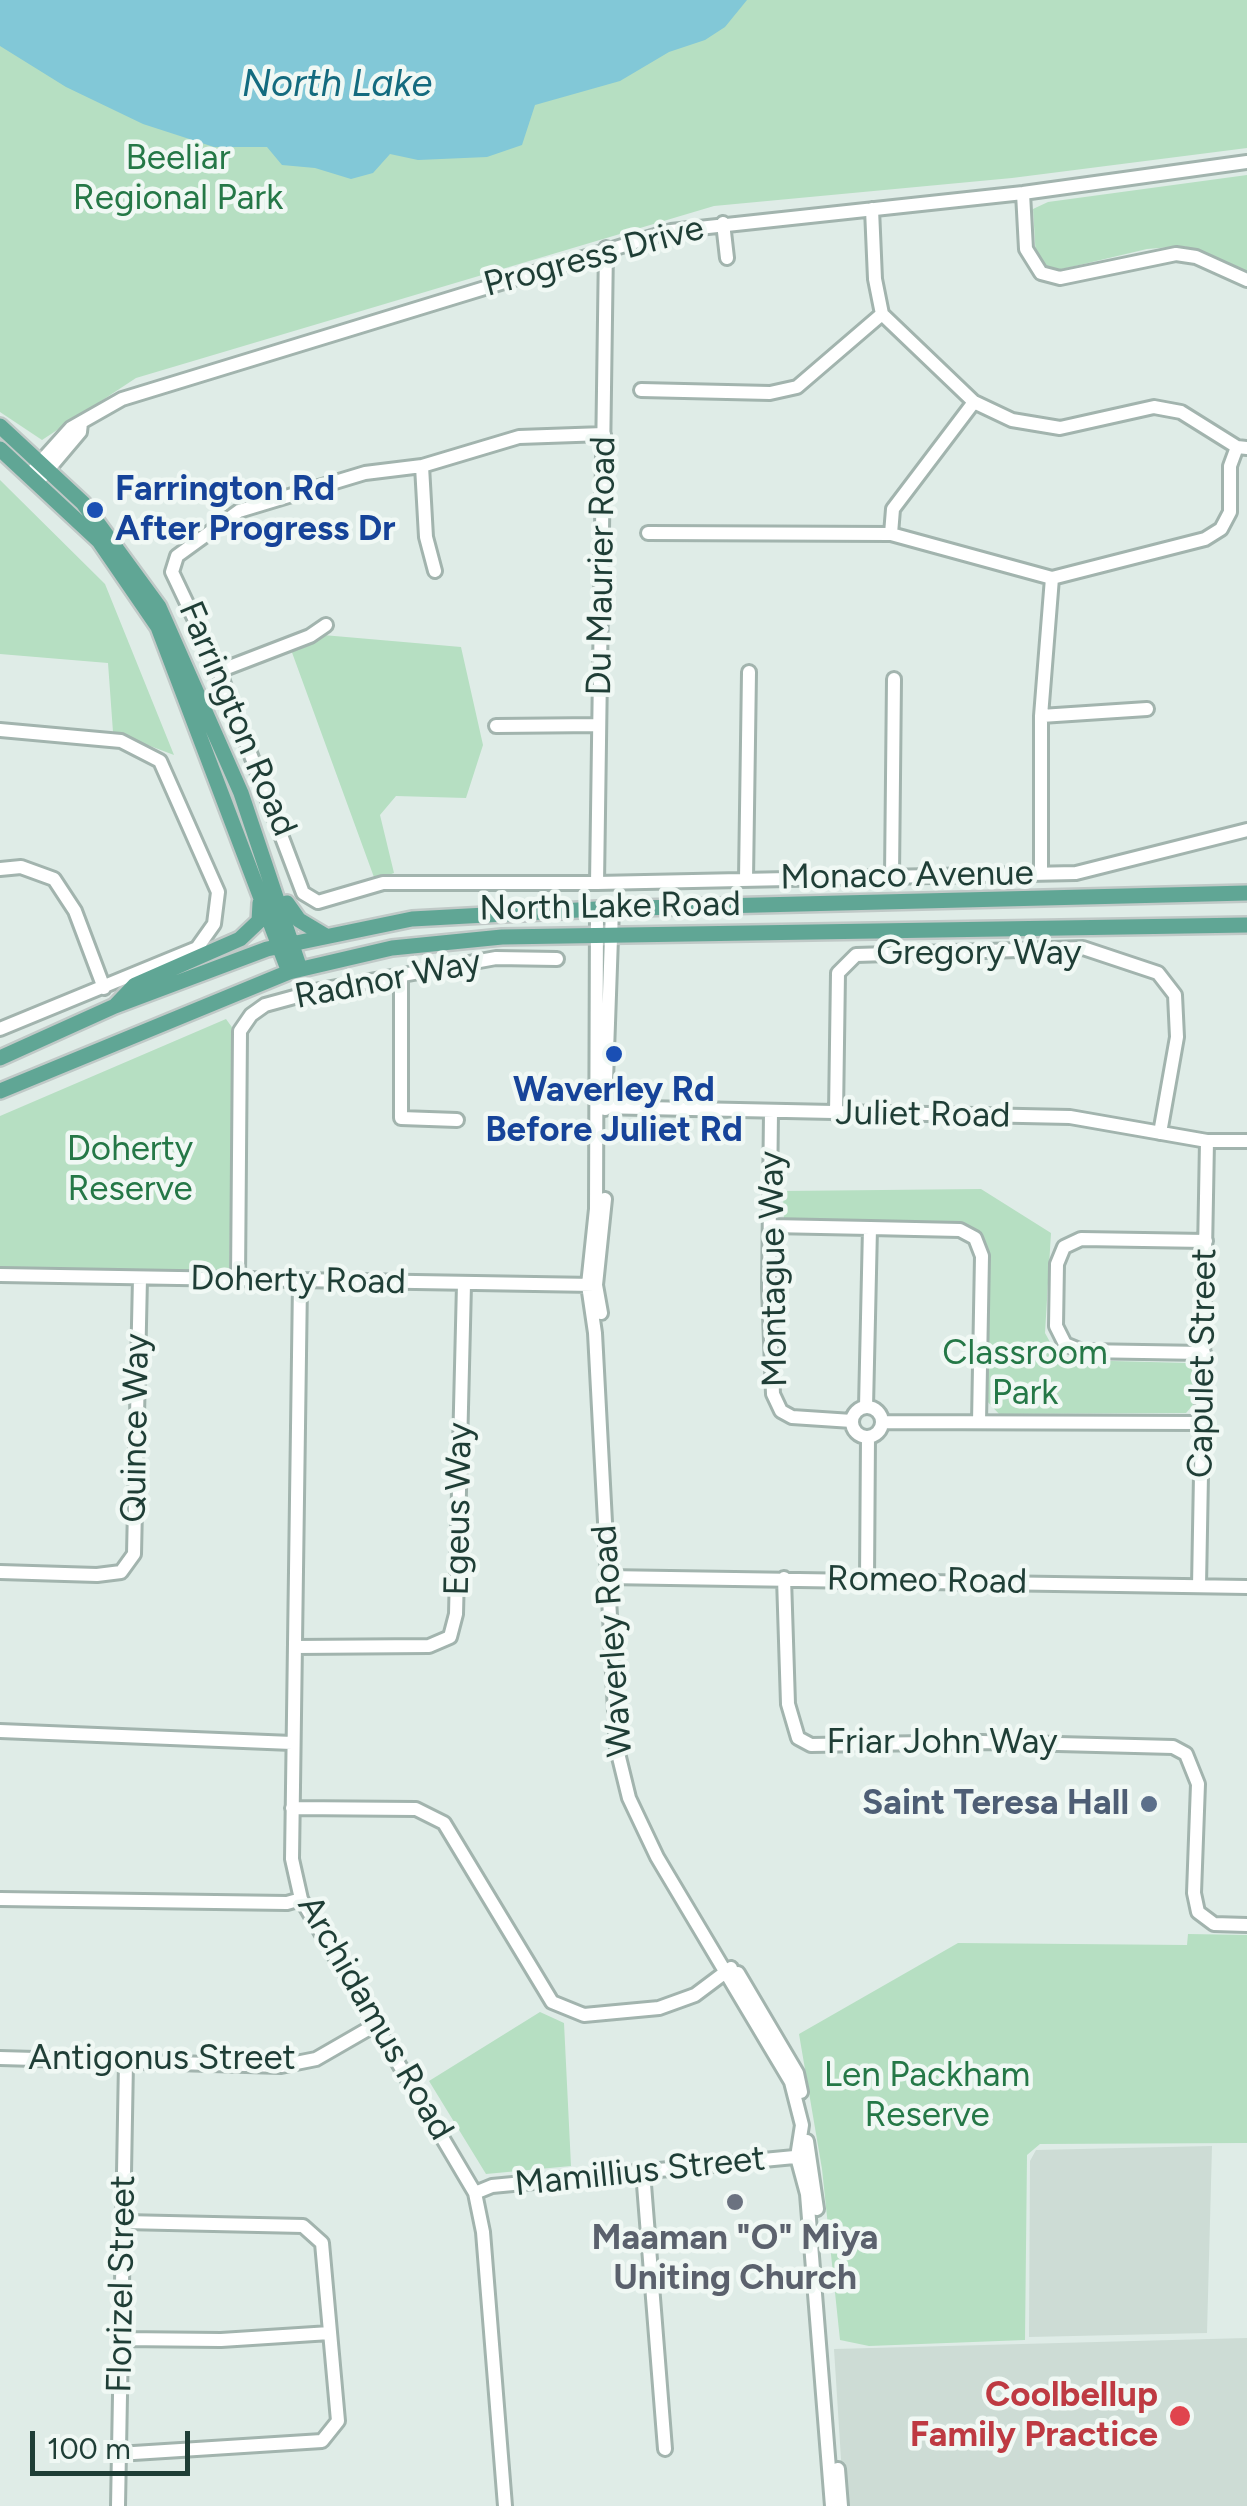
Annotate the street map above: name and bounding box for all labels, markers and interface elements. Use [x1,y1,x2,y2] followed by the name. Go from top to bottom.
[242,62,432,108] water label: North Lake
[73,138,283,220] park label: Beeliar Regional Park
[479,207,709,307] street label: Progress Drive
[579,436,625,696] street label: Du Maurier Road
[115,469,395,551] place label: Farrington Rd After Progress Dr
[84,499,106,521] marker: Farrington Rd After Progress Dr
[169,595,305,843] street label: Farrington Road
[780,853,1034,899] street label: Monaco Avenue
[479,884,741,930] street label: North Lake Road
[876,933,1082,975] street label: Gregory Way
[291,941,485,1019] street label: Radnor Way
[603,1043,625,1065] marker: Waverley Rd Before Juliet Rd
[485,1070,743,1152] place label: Waverley Rd Before Juliet Rd
[835,1092,1011,1138] street label: Juliet Road
[67,1129,193,1211] park label: Doherty Reserve
[751,1150,797,1388] street label: Montague Way
[1180,1248,1226,1478] street label: Capulet Street
[190,1258,406,1304] street label: Doherty Road
[113,1333,159,1523] street label: Quince Way
[942,1333,1108,1415] park label: Classroom Park
[436,1422,482,1596] street label: Egeus Way
[584,1524,642,1758] street label: Waverley Road
[826,1558,1028,1604] street label: Romeo Road
[826,1722,1058,1764] street label: Friar John Way
[862,1783,1129,1825] place label: Saint Teresa Hall
[1138,1793,1160,1815] marker: Saint Teresa Hall
[288,1888,462,2148] street label: Archidamus Road
[28,2038,296,2080] street label: Antigonus Street
[824,2055,1030,2137] park label: Len Packham Reserve
[513,2138,767,2206] street label: Mamillius Street
[99,2175,145,2393] street label: Florizel Street
[724,2191,746,2213] marker: Maaman "O" Miya Uniting Church
[592,2218,878,2300] place label: Maaman "O" Miya Uniting Church
[910,2375,1158,2457] place label: Coolbellup Family Practice
[1167,2403,1193,2429] marker: Coolbellup Family Practice
[35,2411,195,2473] scale bar
[47,2430,131,2467] text: 100 m

